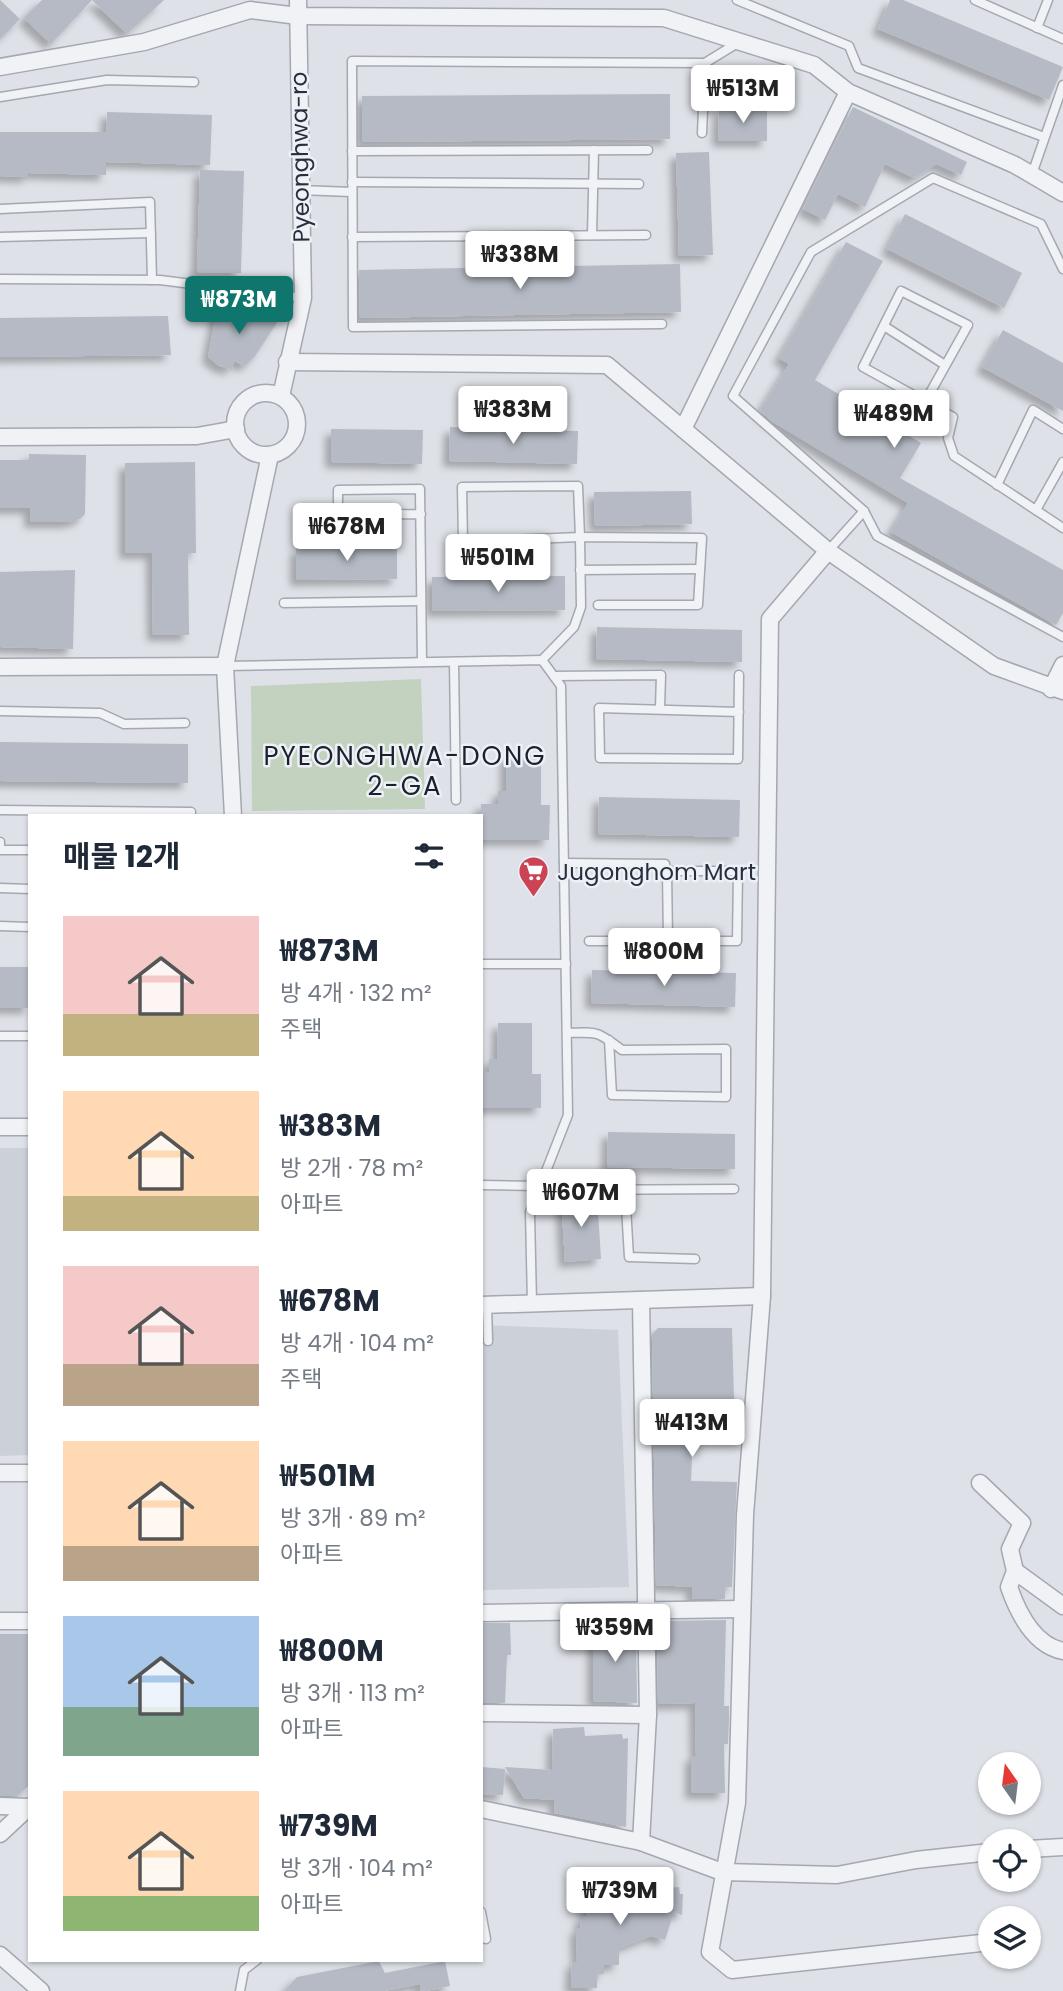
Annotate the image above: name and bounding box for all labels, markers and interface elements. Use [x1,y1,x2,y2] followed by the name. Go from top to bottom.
[694,66,792,125] pin: ₩513M
[283,71,317,243] street label: Pyeonghwa-ro
[707,72,779,104] text: ₩513M
[471,232,569,291] pin: ₩338M
[481,238,559,270] text: ₩338M
[190,276,288,336] pin: ₩873M
[201,283,277,315] text: ₩873M
[464,386,562,446] pin: ₩383M
[845,391,943,450] pin: ₩489M
[474,393,552,425] text: ₩383M
[854,397,934,429] text: ₩489M
[298,504,396,563] pin: ₩678M
[309,510,385,542] text: ₩678M
[449,534,547,594] pin: ₩501M
[461,541,535,573] text: ₩501M
[263,738,547,804] district label: PYEONGHWA-DONG 2-GA
[63,835,181,878] text: 매물 12개
[410,837,448,875] icon: filters
[517,855,551,899] supermarket icon: Jugonghom Mart
[557,856,756,888] place label: Jugonghom Mart
[615,928,713,988] pin: ₩800M
[280,929,379,972] text: ₩873M
[624,935,704,967] text: ₩800M
[119,944,203,1028] icon: home
[280,977,432,1009] text: 방 4개 · 132 m²
[280,1013,322,1045] text: 주택
[280,1104,381,1147] text: ₩383M
[119,1119,203,1203] icon: home
[280,1152,423,1184] text: 방 2개 · 78 m²
[532,1170,630,1229] pin: ₩607M
[543,1176,619,1208] text: ₩607M
[280,1188,343,1220] text: 아파트
[280,1279,380,1322] text: ₩678M
[119,1294,203,1378] icon: home
[280,1327,434,1359] text: 방 4개 · 104 m²
[280,1363,322,1395] text: 주택
[643,1400,741,1459] pin: ₩413M
[656,1406,728,1438] text: ₩413M
[280,1454,376,1497] text: ₩501M
[119,1469,203,1553] icon: home
[280,1502,426,1534] text: 방 3개 · 89 m²
[280,1538,343,1570] text: 아파트
[566,1604,664,1664] pin: ₩359M
[576,1611,654,1643] text: ₩359M
[280,1629,384,1672] text: ₩800M
[119,1644,203,1728] icon: home
[280,1677,425,1709] text: 방 3개 · 113 m²
[280,1713,343,1745] text: 아파트
[978,1752,1041,1815] north arrow
[978,1752,1041,1969] map controls
[280,1804,378,1847] text: ₩739M
[119,1819,203,1903] icon: home
[978,1829,1041,1892] button: locate
[280,1852,433,1884] text: 방 3개 · 104 m²
[571,1868,669,1927] pin: ₩739M
[582,1874,658,1906] text: ₩739M
[280,1888,343,1920] text: 아파트
[978,1906,1041,1969] button: layers

